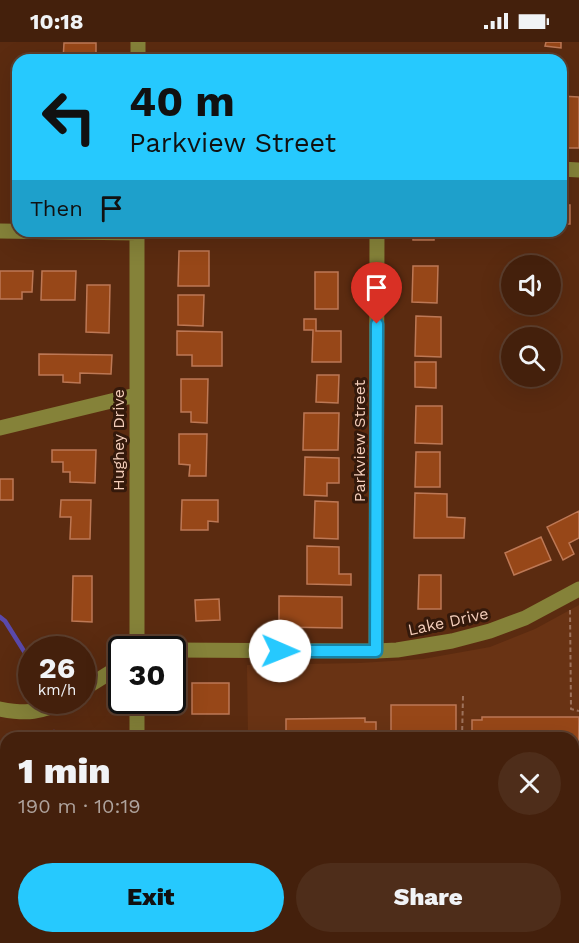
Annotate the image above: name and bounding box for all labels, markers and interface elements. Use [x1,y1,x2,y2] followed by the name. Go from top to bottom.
[30,9,84,34] text: 10:18
[129,77,235,126] text: 40 m
[30,78,108,156] icon: left
[129,127,336,159] text: Parkview Street
[95,192,128,225] icon: arrive
[30,196,83,221] text: Then
[501,255,561,387] map controls
[501,255,561,315] button: sound
[351,262,402,324] pin
[360,271,393,304] icon: arrive
[501,327,561,387] button: search
[350,379,369,502] street label: Parkview Street
[109,389,128,491] street label: Hughey Drive
[406,604,490,639] street label: Lake Drive
[248,619,312,683] position arrow
[108,636,186,714] speed limit sign: 30
[39,650,75,685] text: 26
[38,681,76,699] text: km/h
[18,750,111,792] text: 1 min
[498,752,561,815] button: close
[18,794,141,818] text: 190 m · 10:19
[18,863,284,932] button: Exit
[296,863,561,932] button: Share

